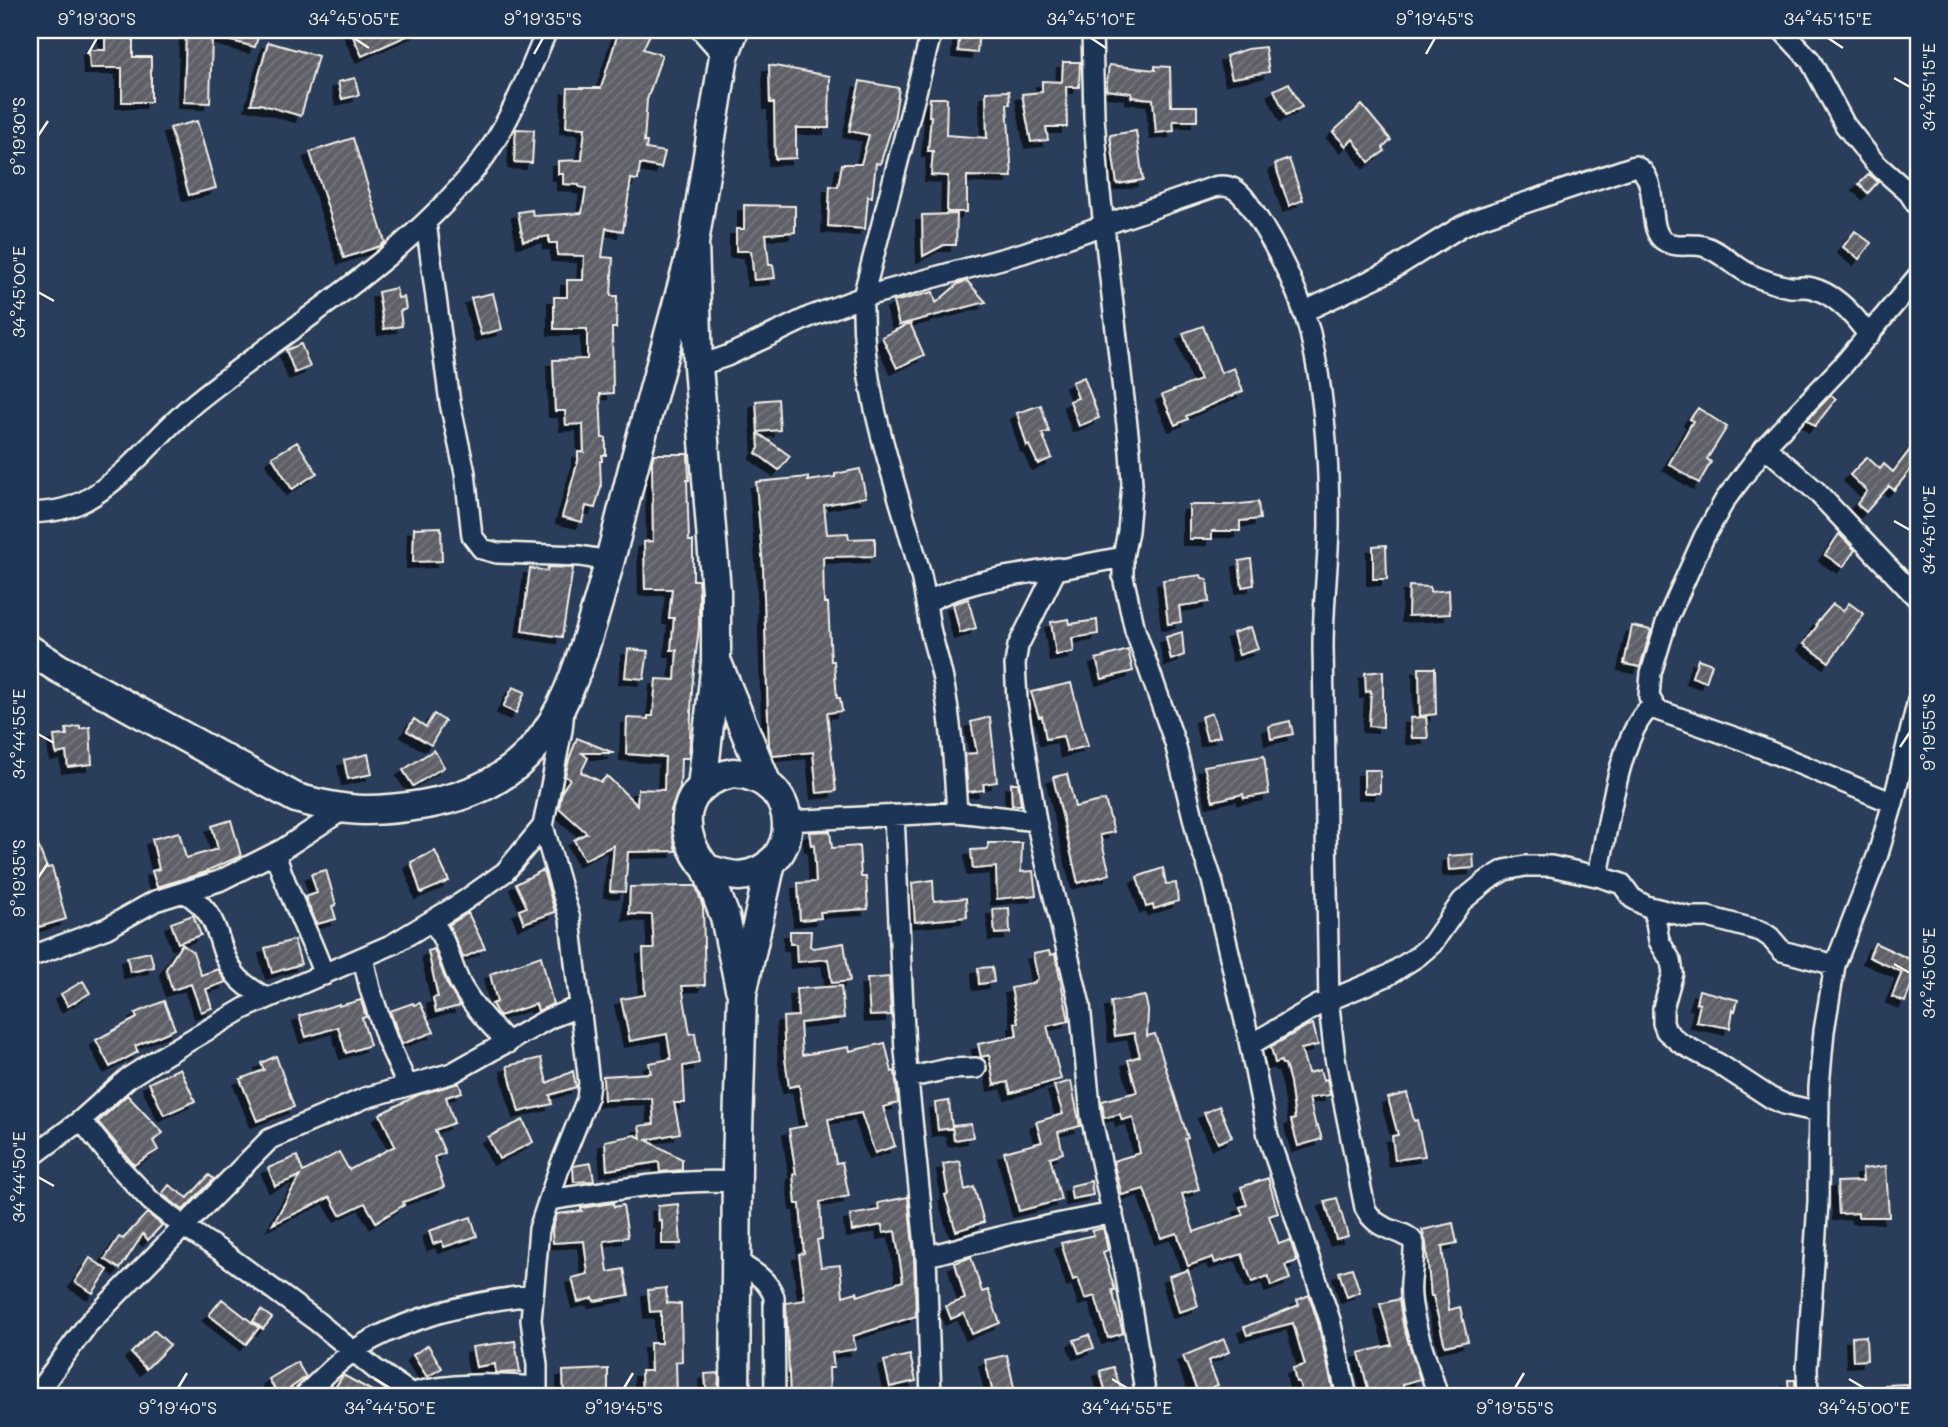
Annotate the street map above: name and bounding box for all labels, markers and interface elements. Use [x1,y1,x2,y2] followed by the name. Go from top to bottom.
[58,6,136,30] text: 9°19'30"S
[308,6,400,30] text: 34°45'05"E
[504,6,582,30] text: 9°19'35"S
[1047,6,1135,30] text: 34°45'10"E
[1396,6,1474,30] text: 9°19'45"S
[1784,6,1872,30] text: 34°45'15"E
[1916,43,1940,131] text: 34°45'15"E
[6,97,30,175] text: 9°19'30"S
[6,246,30,338] text: 34°45'00"E
[1916,486,1940,574] text: 34°45'10"E
[6,689,30,779] text: 34°44'55"E
[1916,693,1940,771] text: 9°19'55"S
[6,839,30,917] text: 9°19'35"S
[1916,927,1940,1019] text: 34°45'05"E
[6,1131,30,1223] text: 34°44'50"E
[139,1395,217,1419] text: 9°19'40"S
[344,1395,436,1419] text: 34°44'50"E
[585,1395,663,1419] text: 9°19'45"S
[1082,1395,1172,1419] text: 34°44'55"E
[1476,1395,1554,1419] text: 9°19'55"S
[1818,1395,1910,1419] text: 34°45'00"E

